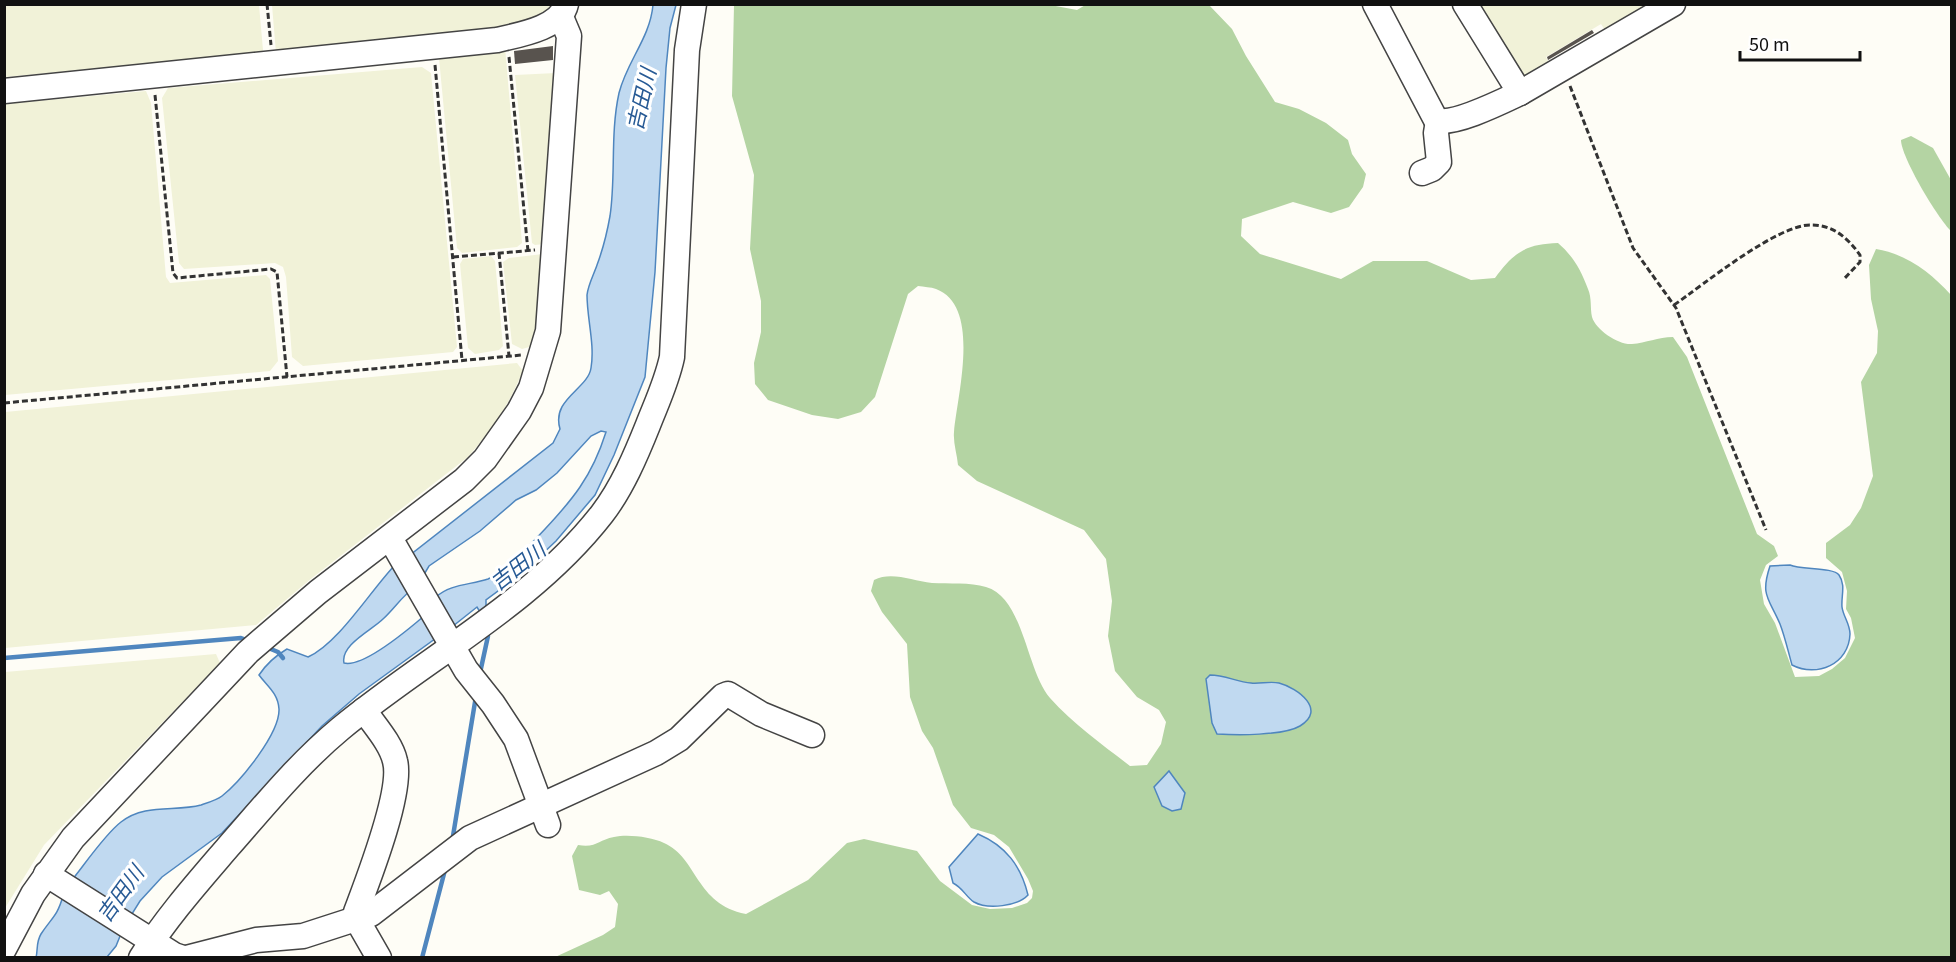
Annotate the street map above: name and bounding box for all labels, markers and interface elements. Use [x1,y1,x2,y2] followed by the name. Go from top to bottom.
[1740,24,1860,62] scale bar
[1749,30,1790,56] text: 50 m
[618,63,662,133] water label: 吉田川
[483,533,553,596] water label: 吉田川
[88,857,151,927] water label: 吉田川

